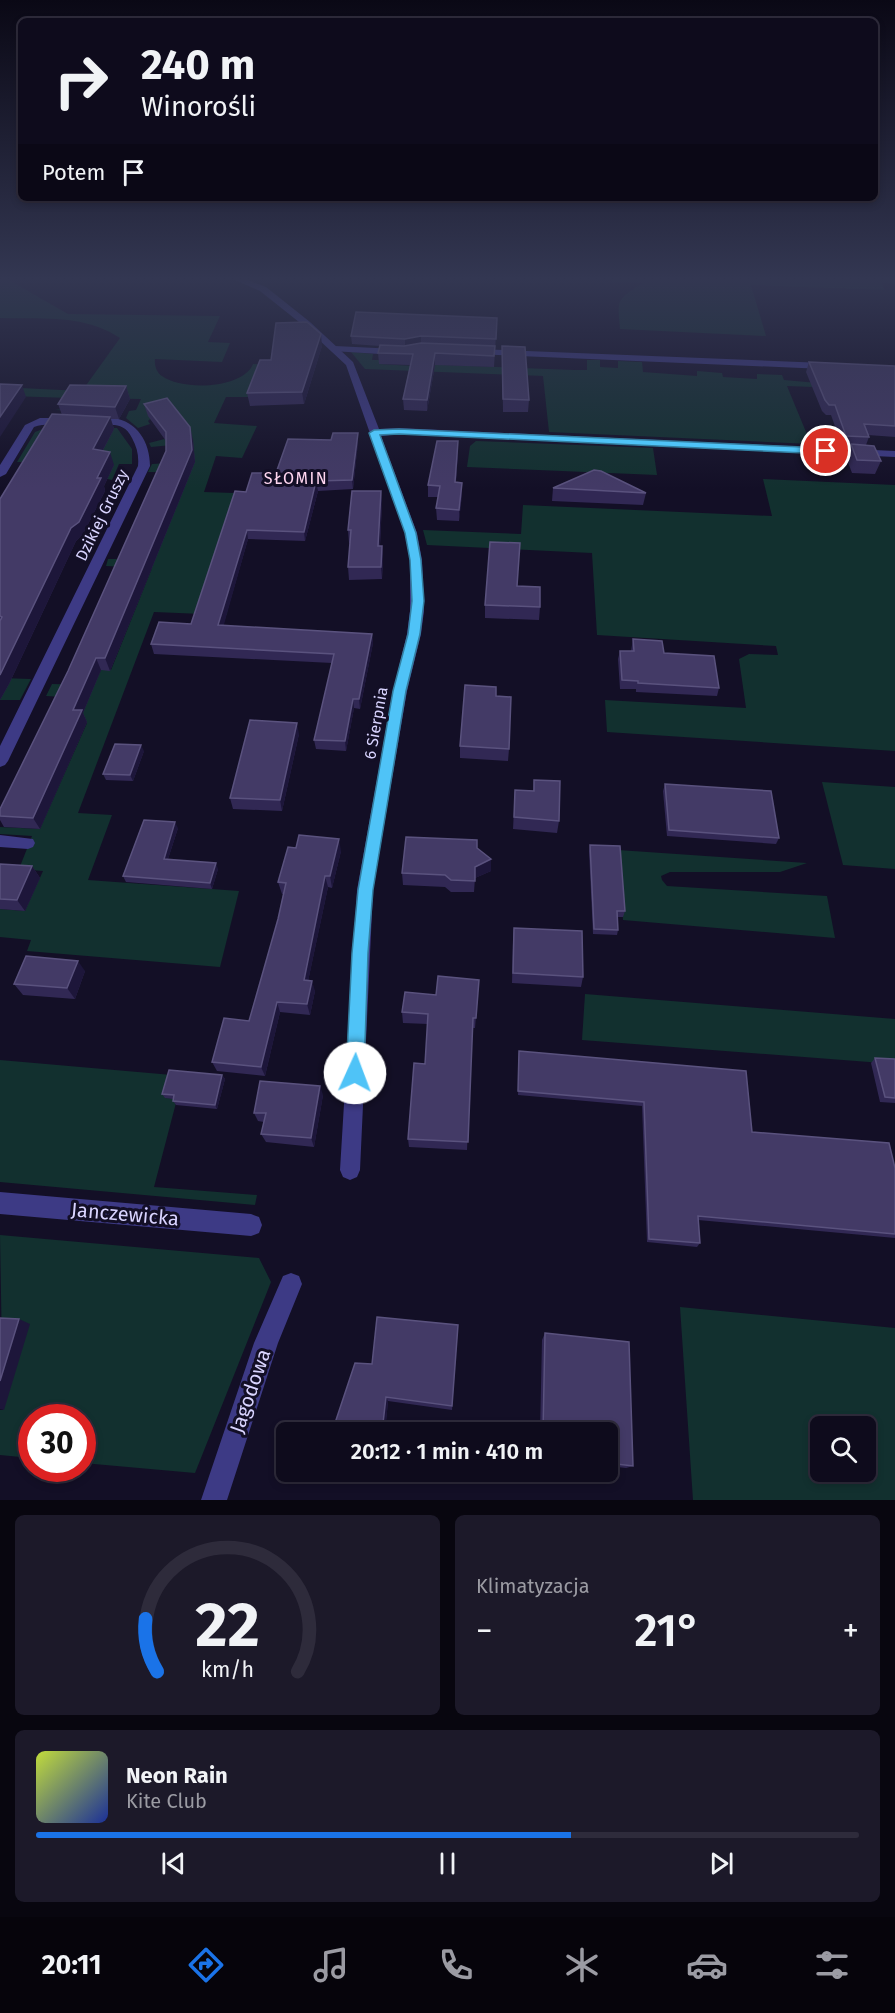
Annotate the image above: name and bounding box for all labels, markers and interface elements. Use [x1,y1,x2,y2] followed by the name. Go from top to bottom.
[141,40,255,90] text: 240 m
[42,42,120,120] icon: right
[141,91,256,123] text: Winorośli
[117,156,150,189] icon: arrive
[42,159,105,186] text: Potem
[800,425,851,476] pin
[809,434,842,467] icon: arrive
[72,466,132,564] street label: Dzikiej Gruszy
[264,469,328,488] district label: SŁOMIN
[360,685,392,761] street label: 6 Sierpnia
[323,1041,387,1105] position arrow
[70,1197,180,1231] street label: Janczewicka
[224,1346,276,1436] street label: Jagodowa
[18,1404,96,1482] speed limit sign: 30
[810,1416,876,1482] map controls
[810,1416,876,1482] button: search
[351,1438,543,1465] text: 20:12 · 1 min · 410 m
[476,1574,590,1598] text: Klimatyzacja
[195,1588,260,1663] text: 22
[635,1604,701,1658] text: 21°
[476,1611,493,1651] text: −
[843,1611,859,1651] text: +
[201,1657,254,1683] text: km/h
[126,1762,228,1789] text: Neon Rain
[126,1789,207,1813] text: Kite Club
[157,1847,190,1880] icon: previous
[431,1847,464,1880] icon: pause
[705,1847,738,1880] icon: next
[185,1944,227,1986] icon: directions
[310,1944,352,1986] icon: music
[435,1944,477,1986] icon: phone
[561,1944,603,1986] icon: climate
[686,1944,728,1986] icon: car
[811,1944,853,1986] icon: filters
[42,1949,102,1981] text: 20:11

